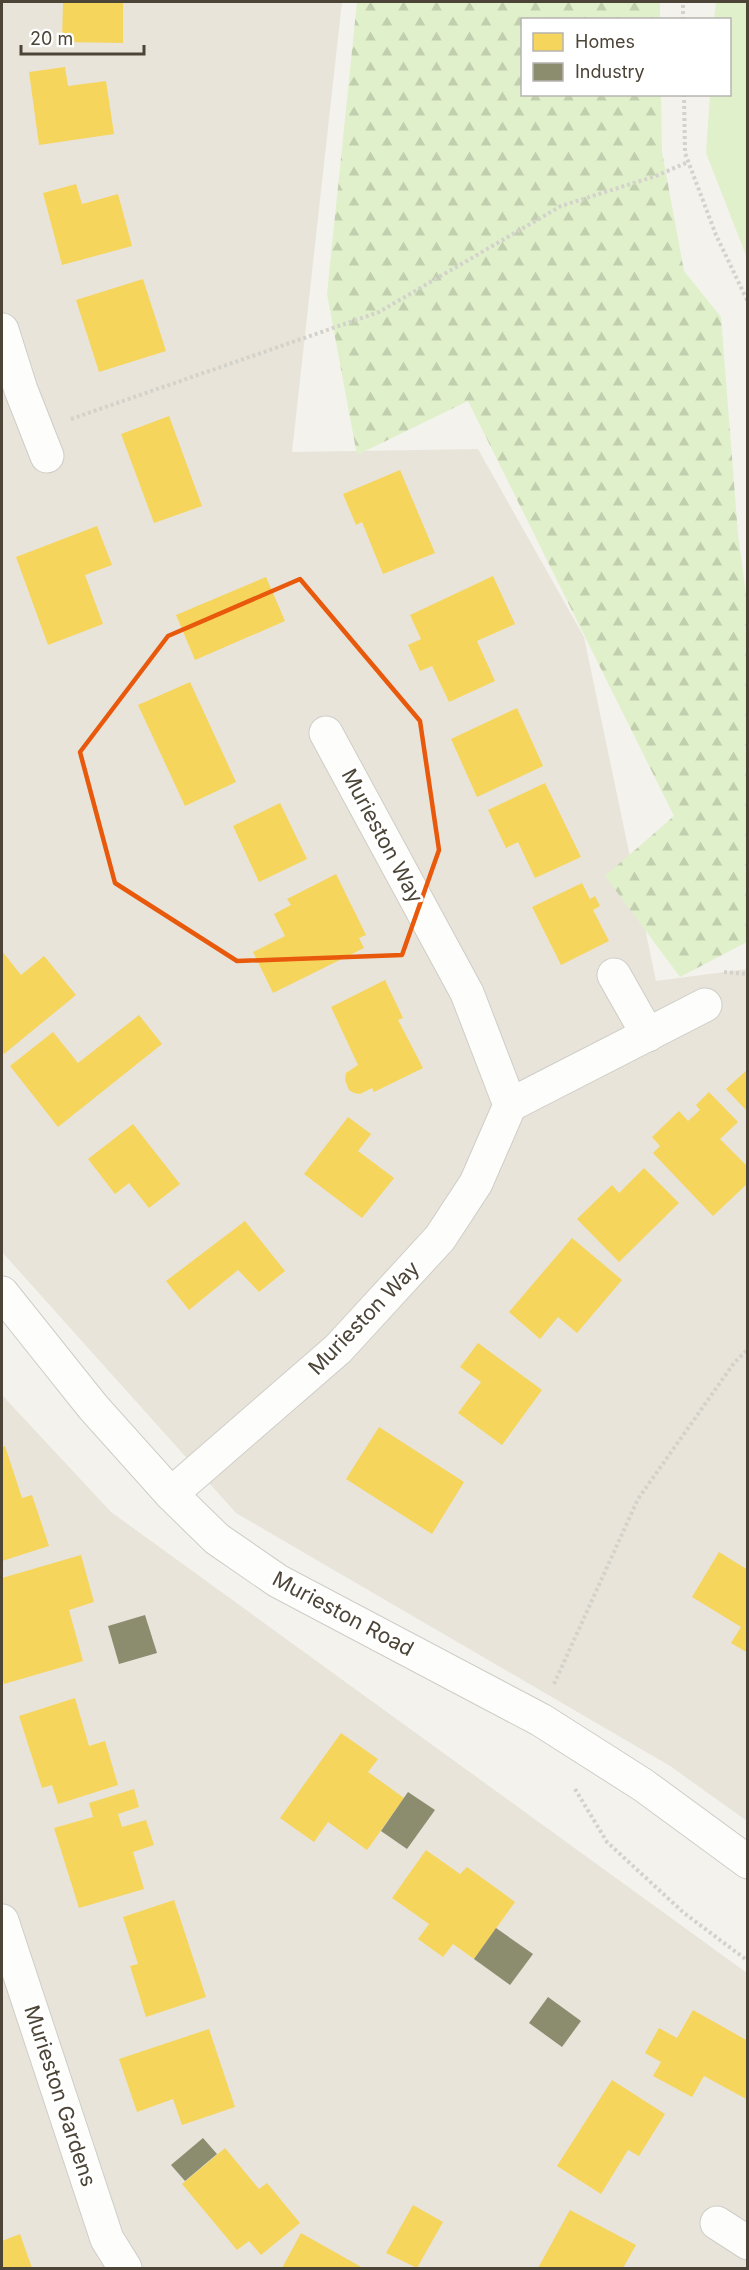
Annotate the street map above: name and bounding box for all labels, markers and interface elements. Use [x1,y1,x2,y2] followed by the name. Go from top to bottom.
[21,18,144,56] scale bar
[521,18,731,96] legend
[30,28,73,49] text: 20 m
[575,31,635,52] text: Homes
[575,61,645,82] text: Industry
[337,764,428,907] street label: Murieston Way
[303,1255,424,1380] street label: Murieston Way
[268,1566,418,1661] street label: Murieston Road
[19,2002,102,2190] street label: Murieston Gardens

